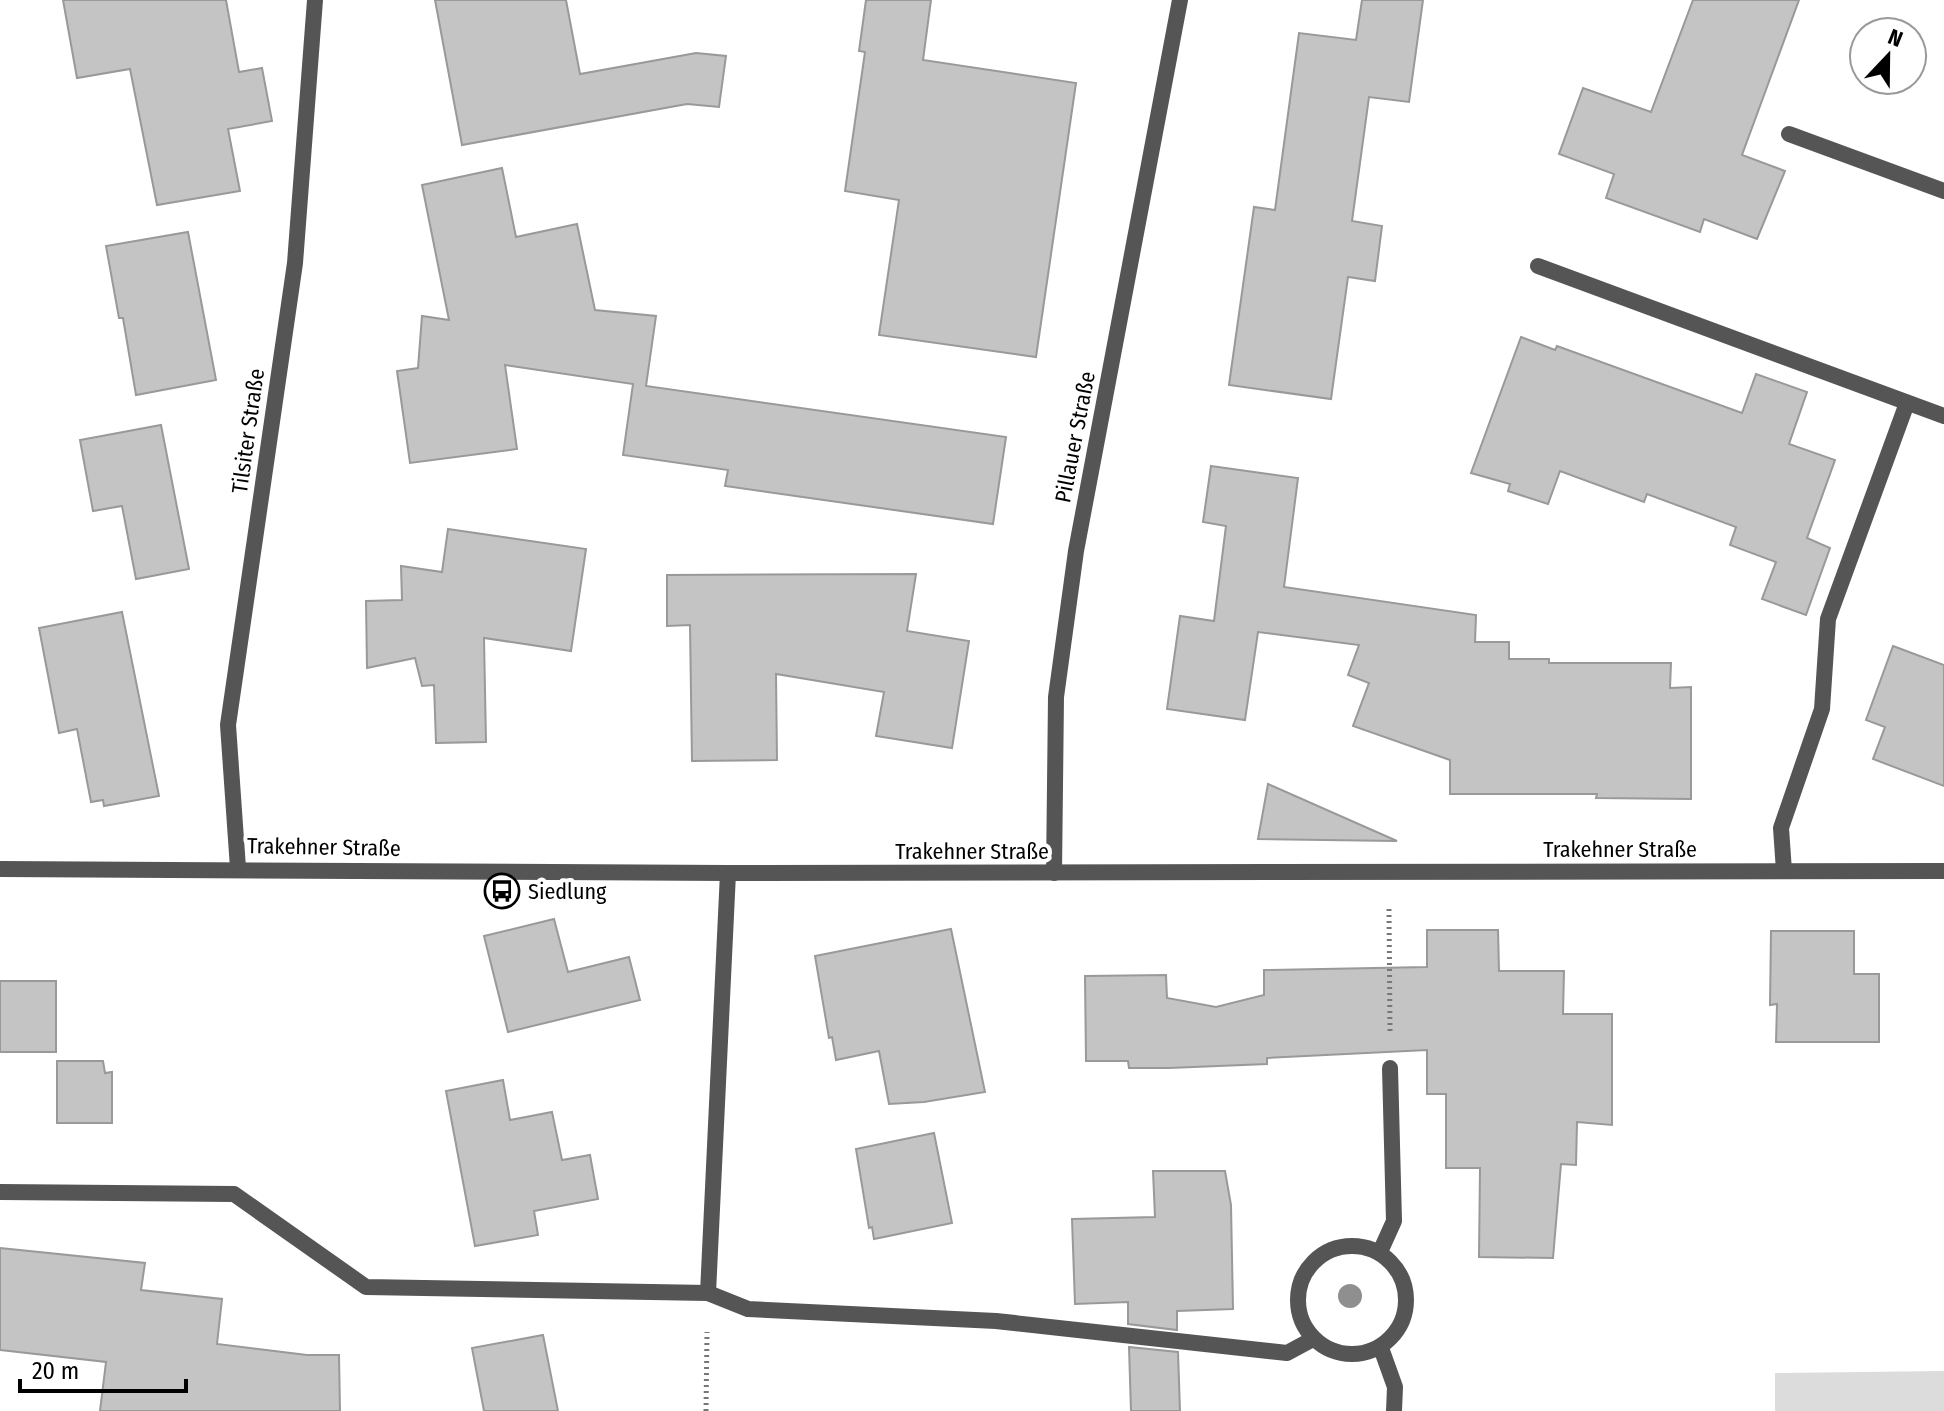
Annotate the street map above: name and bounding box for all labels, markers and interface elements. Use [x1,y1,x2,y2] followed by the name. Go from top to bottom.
[1848,16,1928,96] north arrow
[1884,23,1906,53] text: N
[226,367,270,495] street label: Tilsiter Straße
[1049,369,1101,505] street label: Pillauer Straße
[247,832,401,862] street label: Trakehner Straße
[1543,836,1697,863] street label: Trakehner Straße
[895,838,1049,865] street label: Trakehner Straße
[483,872,521,910] bus stop icon: Siedlung
[528,878,607,905] place label: Siedlung
[20,1343,186,1393] scale bar
[32,1357,79,1385] text: 20 m

